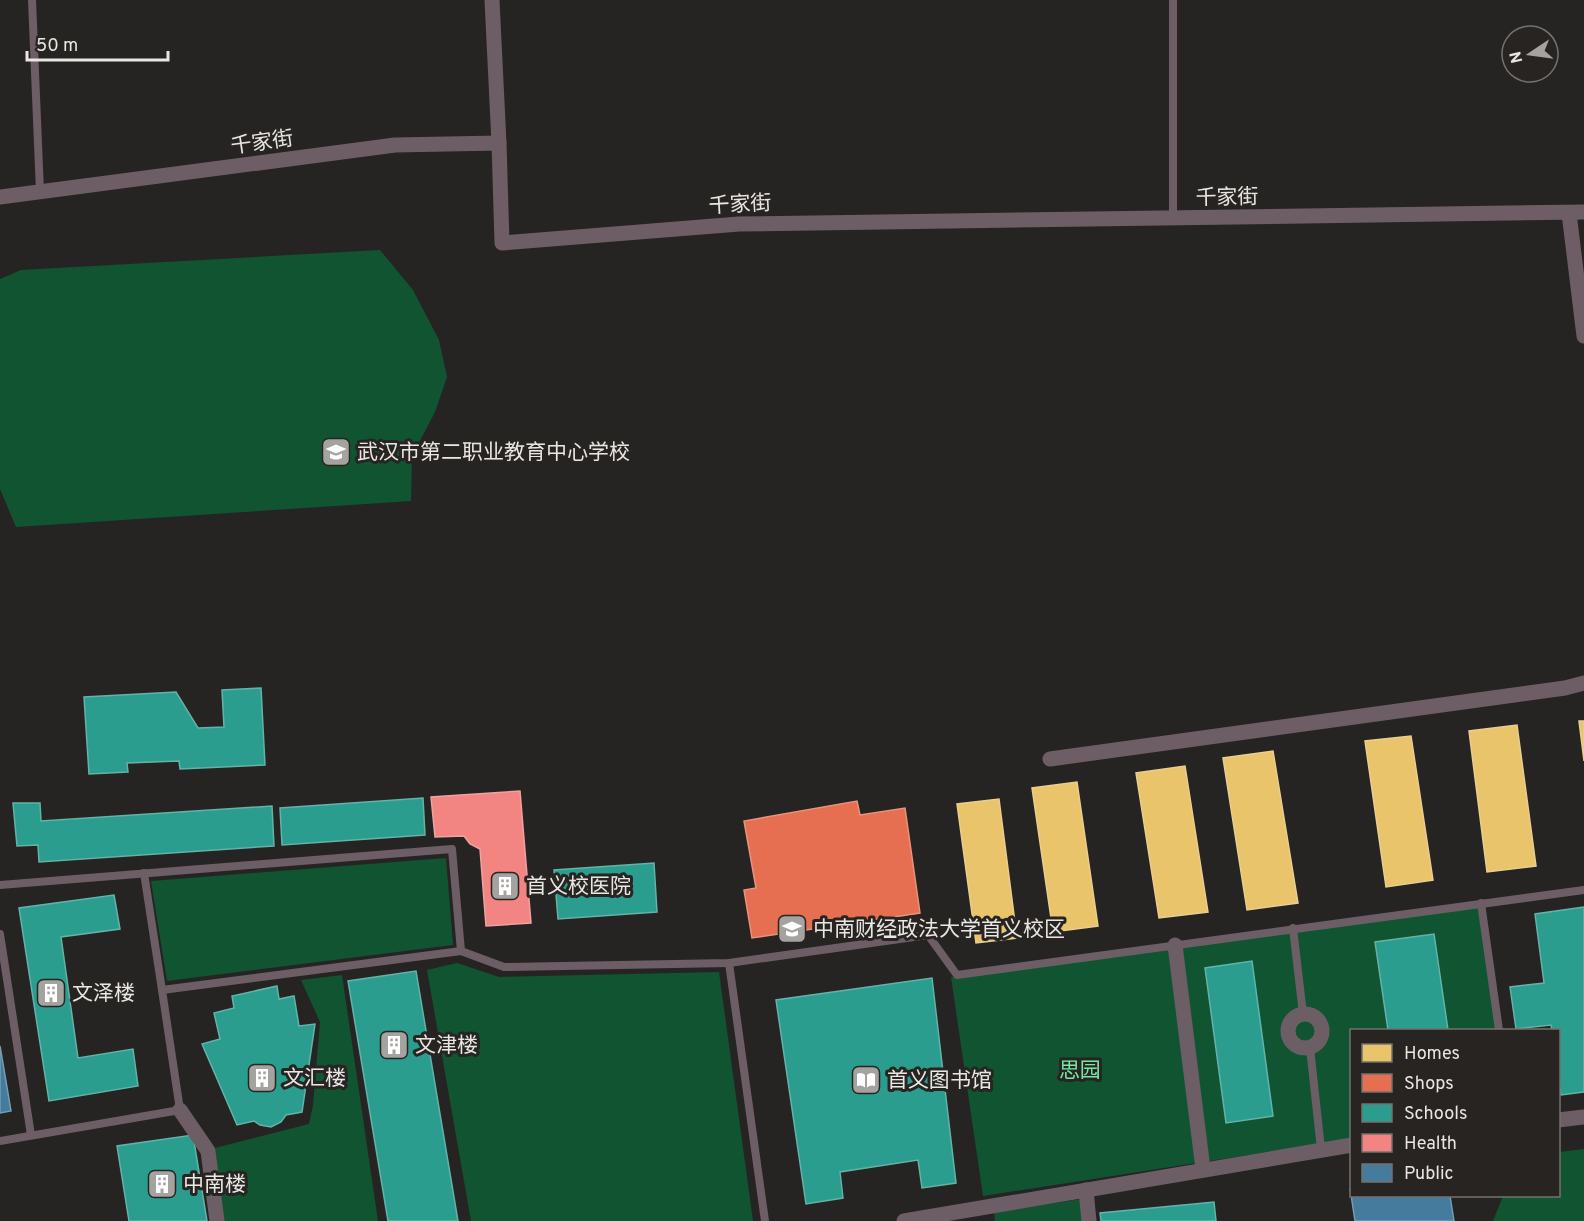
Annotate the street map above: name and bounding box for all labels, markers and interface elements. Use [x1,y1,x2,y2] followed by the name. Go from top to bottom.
[27,24,168,62] scale bar
[1500,24,1560,84] north arrow
[36,35,78,58] text: 50 m
[1506,49,1528,65] text: N
[229,126,295,161] street label: 千家街
[1195,184,1259,213] street label: 千家街
[708,190,772,221] street label: 千家街
[320,436,352,468] school or university icon: 武汉市第二职业教育中心学校
[357,440,630,467] place label: 武汉市第二职业教育中心学校
[489,870,521,902] building icon: 首义校医院
[526,874,631,901] place label: 首义校医院
[776,913,808,945] school or university icon: 中南财经政法大学首义校区
[813,917,1065,944] place label: 中南财经政法大学首义校区
[35,977,67,1009] building icon: 文泽楼
[72,981,135,1008] place label: 文泽楼
[378,1029,410,1061] building icon: 文津楼
[1350,1029,1560,1197] legend
[415,1033,478,1060] place label: 文津楼
[1404,1043,1460,1066] text: Homes
[1059,1058,1101,1085] park label: 思园
[246,1062,278,1094] building icon: 文汇楼
[850,1064,882,1096] library icon: 首义图书馆
[283,1066,346,1093] place label: 文汇楼
[887,1068,992,1095] place label: 首义图书馆
[1404,1073,1454,1096] text: Shops
[1404,1103,1467,1126] text: Schools
[1404,1133,1457,1156] text: Health
[1404,1163,1454,1186] text: Public
[146,1168,178,1200] building icon: 中南楼
[183,1172,246,1199] place label: 中南楼

